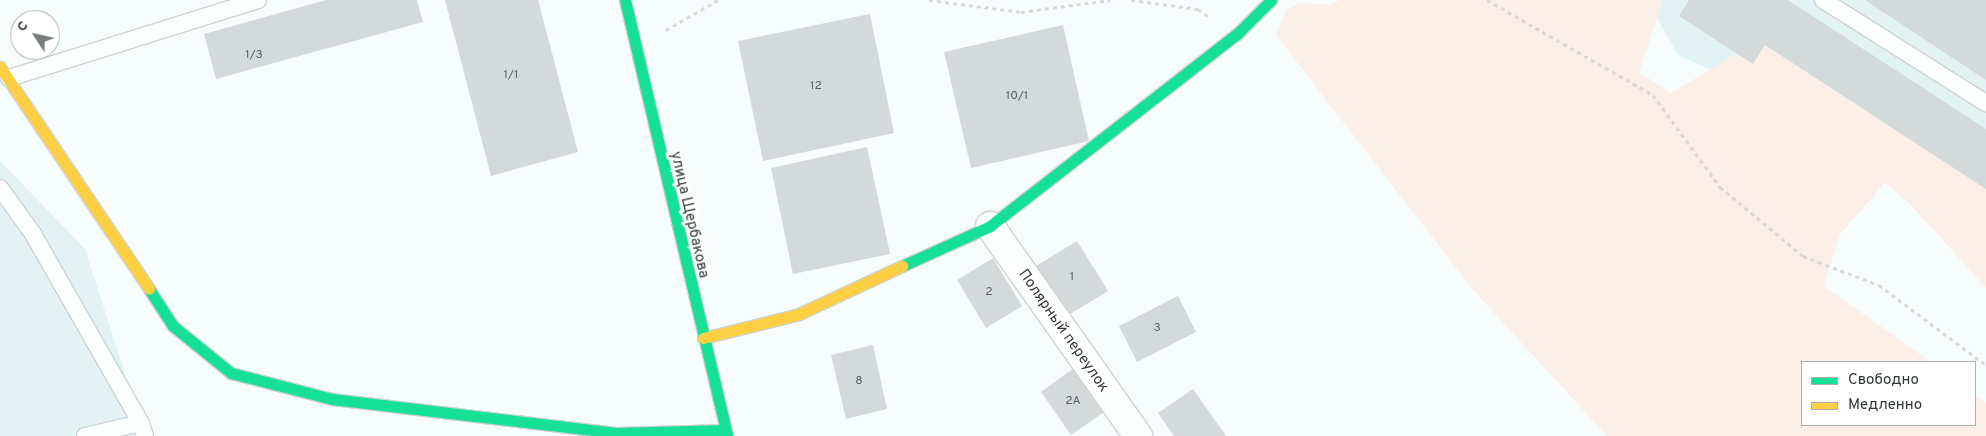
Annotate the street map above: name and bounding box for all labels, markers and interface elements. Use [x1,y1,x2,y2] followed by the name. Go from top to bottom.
[10,10,60,60] north arrow
[14,18,33,35] text: С
[245,49,263,63] house number: 1/3
[504,69,518,83] house number: 1/1
[810,80,822,94] house number: 12
[1006,90,1028,104] house number: 10/1
[666,150,712,280] street label: улица Щербакова
[1014,266,1112,396] street label: Полярный переулок
[1070,271,1074,285] house number: 1
[985,286,993,300] house number: 2
[1153,322,1161,336] house number: 3
[1801,361,1976,426] legend
[1848,371,1919,390] text: Свободно
[855,375,863,389] house number: 8
[1065,395,1081,409] house number: 2А
[1848,396,1922,415] text: Медленно

